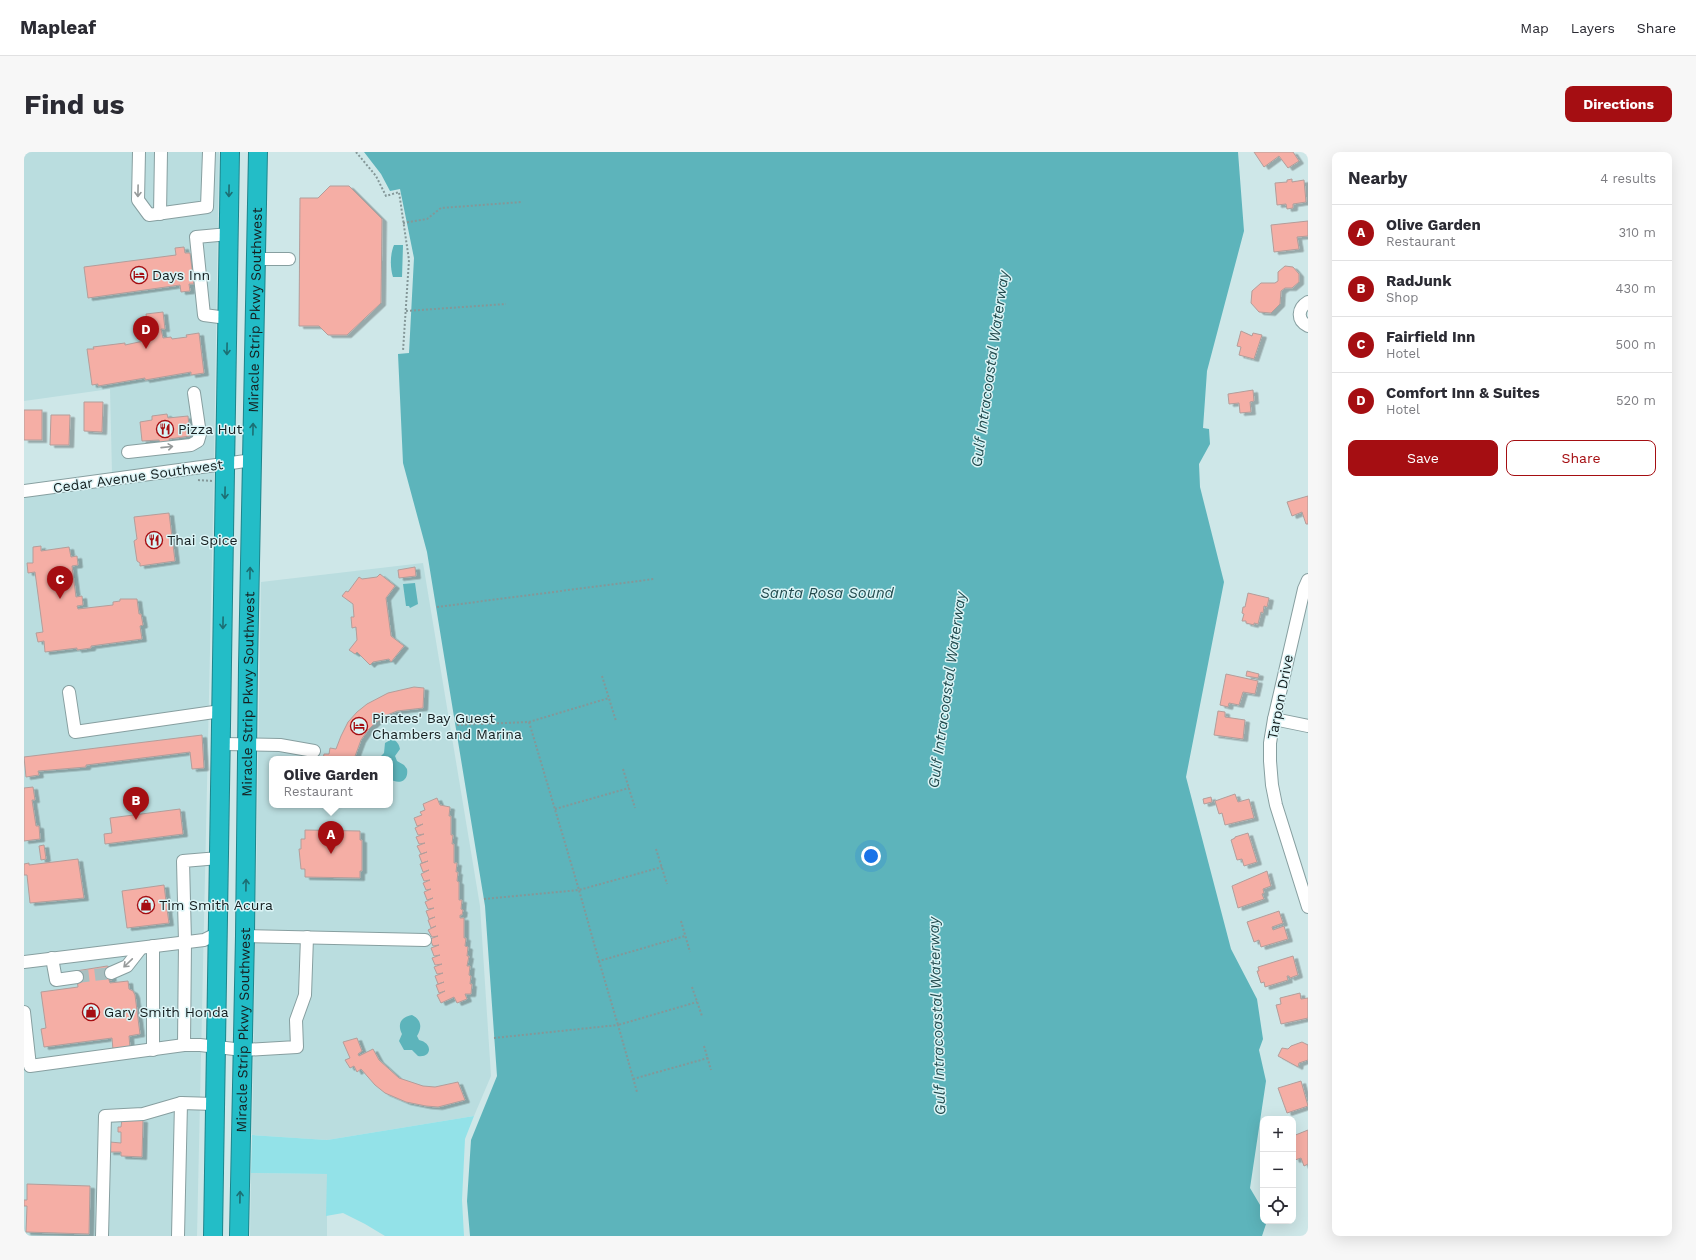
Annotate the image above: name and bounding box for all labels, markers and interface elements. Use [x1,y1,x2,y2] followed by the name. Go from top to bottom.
[20,16,96,39] text: Mapleaf
[1520,20,1549,36] text: Map
[1571,20,1615,36] text: Layers
[1637,20,1676,36] text: Share
[1565,86,1672,122] button: Directions
[24,88,124,121] text: Find us
[1348,168,1407,188] text: Nearby
[1600,171,1656,186] text: 4 results
[134,184,142,197] one-way arrow
[225,184,233,197] one-way arrow
[245,207,265,413] street label: Miracle Strip Pkwy Southwest
[1386,216,1481,234] text: Olive Garden
[1357,225,1365,240] text: A
[1618,225,1656,240] text: 310 m
[1386,234,1456,249] text: Restaurant
[129,265,149,285] hotel icon: Days Inn
[152,267,210,283] place label: Days Inn
[967,268,1013,468] water label: Gulf Intracoastal Waterway
[1386,272,1452,290] text: RadJunk
[1357,281,1365,296] text: B
[1616,281,1656,296] text: 430 m
[1386,290,1418,305] text: Shop
[133,316,159,349] pin: D
[1386,328,1475,346] text: Fairfield Inn
[1357,337,1365,352] text: C
[1615,337,1656,352] text: 500 m
[223,342,231,355] one-way arrow
[1386,346,1420,361] text: Hotel
[1386,384,1540,402] text: Comfort Inn & Suites
[1356,393,1366,408] text: D
[1616,393,1656,408] text: 520 m
[1386,402,1420,417] text: Hotel
[155,419,175,439] restaurant icon: Pizza Hut
[178,421,242,437] place label: Pizza Hut
[249,423,257,436] one-way arrow
[1348,440,1498,476] button: Save
[1506,440,1656,476] button: Share
[160,444,173,451] one-way arrow
[52,456,224,496] street label: Cedar Avenue Southwest
[221,486,229,499] one-way arrow
[144,530,164,550] restaurant icon: Thai Spice
[167,532,238,548] place label: Thai Spice
[47,566,73,599] pin: C
[246,567,254,580] one-way arrow
[760,584,895,602] water label: Santa Rosa Sound
[924,589,970,789] water label: Gulf Intracoastal Waterway
[239,591,257,797] street label: Miracle Strip Pkwy Southwest
[219,616,227,629] one-way arrow
[1264,653,1296,741] street label: Tarpon Drive
[372,710,522,742] place label: Pirates' Bay Guest Chambers and Marina
[349,716,369,736] hotel icon: Pirates' Bay Guest Chambers and Marina
[269,756,393,808] popup
[284,766,378,784] text: Olive Garden
[284,784,353,799] text: Restaurant
[123,787,149,820] pin: B
[318,821,344,854] pin: A
[861,846,881,866] your location
[242,879,250,892] one-way arrow
[136,895,156,915] shop icon: Tim Smith Acura
[159,897,273,913] place label: Tim Smith Acura
[924,915,949,1115] water label: Gulf Intracoastal Waterway
[233,927,253,1133] street label: Miracle Strip Pkwy Southwest
[123,958,133,968] one-way arrow
[81,1002,101,1022] shop icon: Gary Smith Honda
[104,1004,229,1020] place label: Gary Smith Honda
[1260,1116,1296,1224] map controls
[1260,1116,1296,1152] button: +
[1260,1152,1296,1188] button: −
[1260,1188,1296,1224] button: locate
[236,1191,244,1204] one-way arrow

